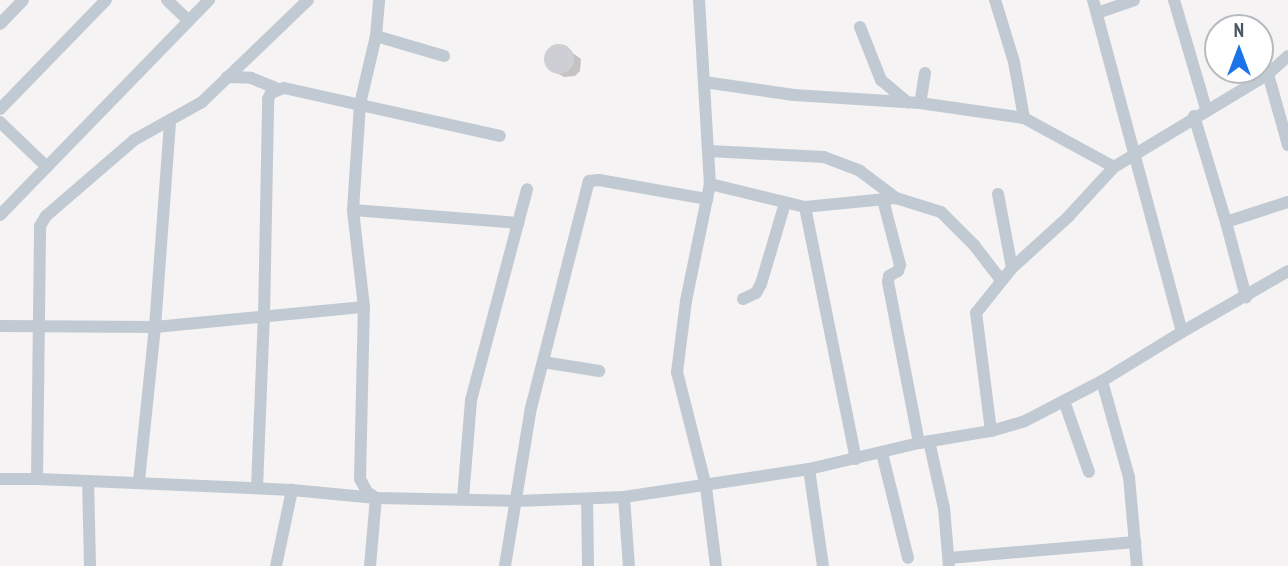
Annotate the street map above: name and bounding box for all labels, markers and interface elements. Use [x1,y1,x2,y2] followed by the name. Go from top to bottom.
[1204,14,1274,84] north arrow
[1234,18,1244,42] text: N

